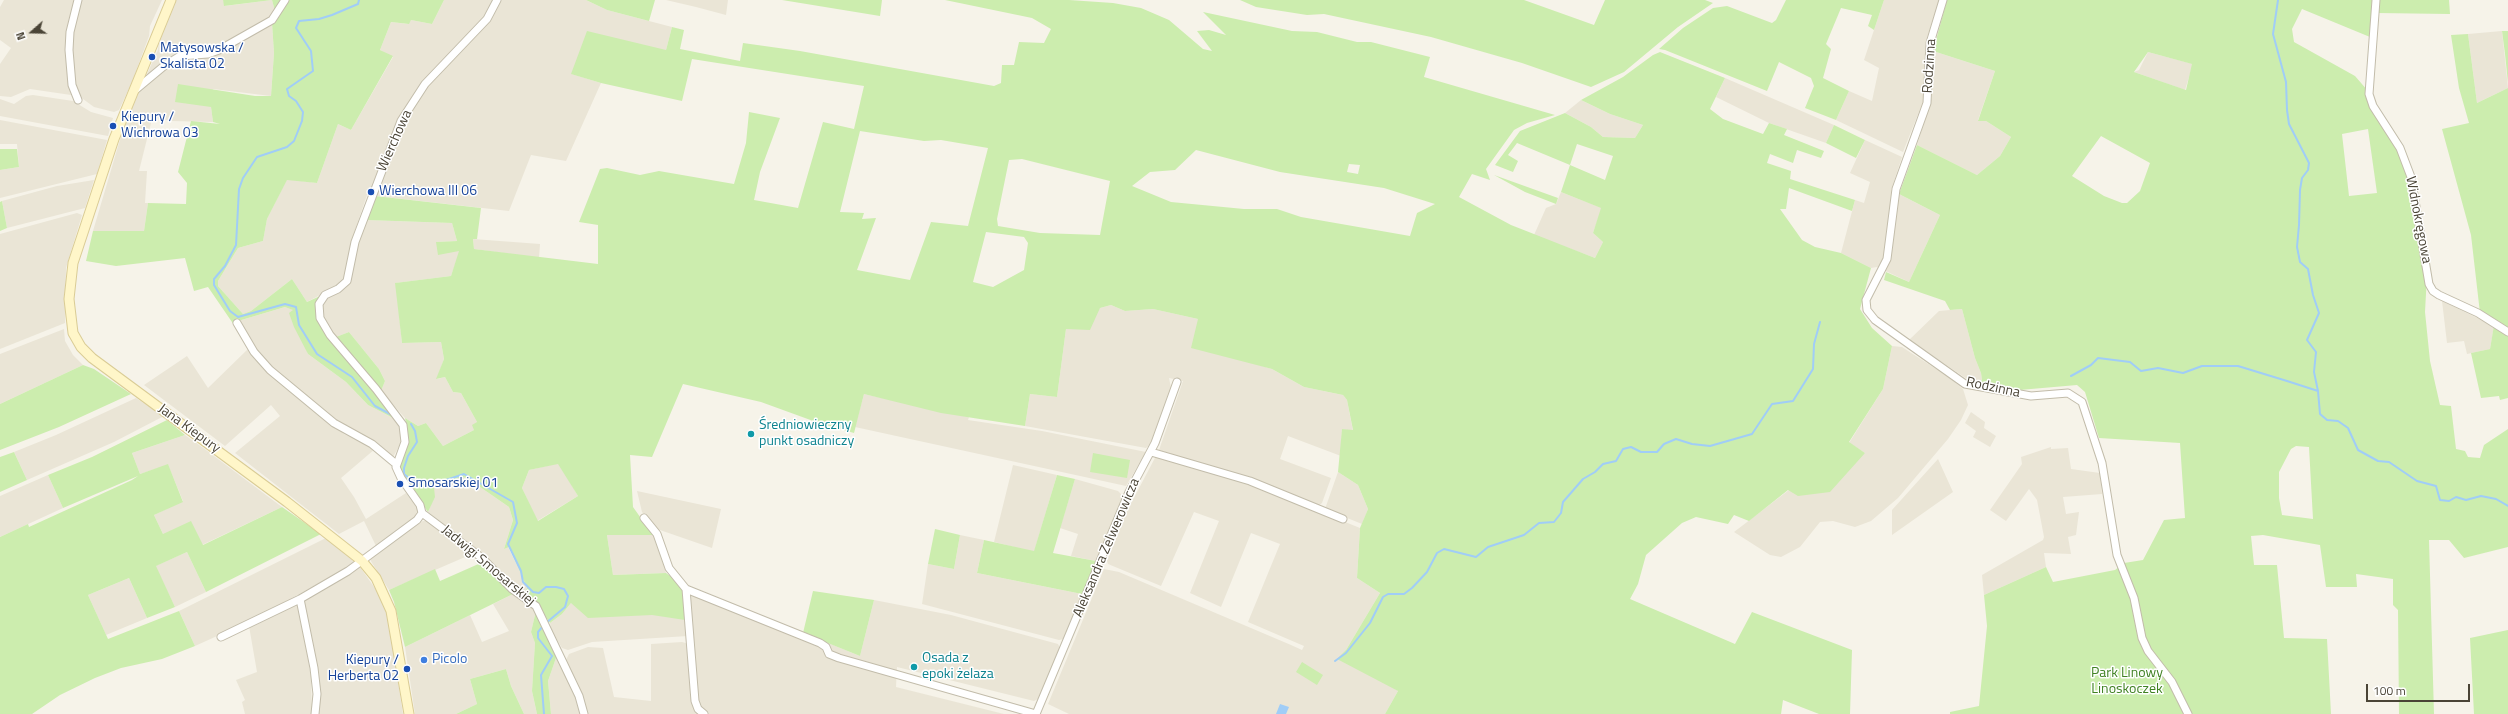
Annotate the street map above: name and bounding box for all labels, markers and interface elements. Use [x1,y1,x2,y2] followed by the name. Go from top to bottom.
[12,12,52,52] north arrow
[12,30,30,42] text: N
[1920,38,1940,94] street label: Rodzinna
[160,41,244,74] place label: Matysowska / Skalista 02
[147,52,157,62] marker: Matysowska / Skalista 02
[374,108,416,174] street label: Wierchowa
[121,110,198,142] place label: Kiepury / Wichrowa 03
[108,121,118,131] marker: Kiepury / Wichrowa 03
[2401,175,2435,265] street label: Widnokręgowa
[379,184,477,200] place label: Wierchowa III 06
[366,187,376,197] marker: Wierchowa III 06
[1964,374,2022,402] street label: Rodzinna
[154,401,224,457] street label: Jana Kiepury
[759,418,854,450] place label: Średniowieczny punkt osadniczy
[746,429,756,439] marker: Średniowieczny punkt osadniczy
[408,476,498,492] place label: Smosarskiej 01
[1070,476,1144,620] street label: Aleksandra Zelwerowicza
[395,479,405,489] marker: Smosarskiej 01
[438,522,538,610] street label: Jadwigi Smosarskiej
[922,651,994,684] place label: Osada z epoki żelaza
[432,652,467,668] place label: Picolo
[328,653,399,686] place label: Kiepury / Herberta 02
[419,655,429,665] marker: Picolo
[909,662,919,672] marker: Osada z epoki żelaza
[402,664,412,674] marker: Kiepury / Herberta 02
[2091,666,2163,698] park label: Park Linowy Linoskoczek
[2368,676,2472,702] scale bar
[2373,681,2406,700] text: 100 m

